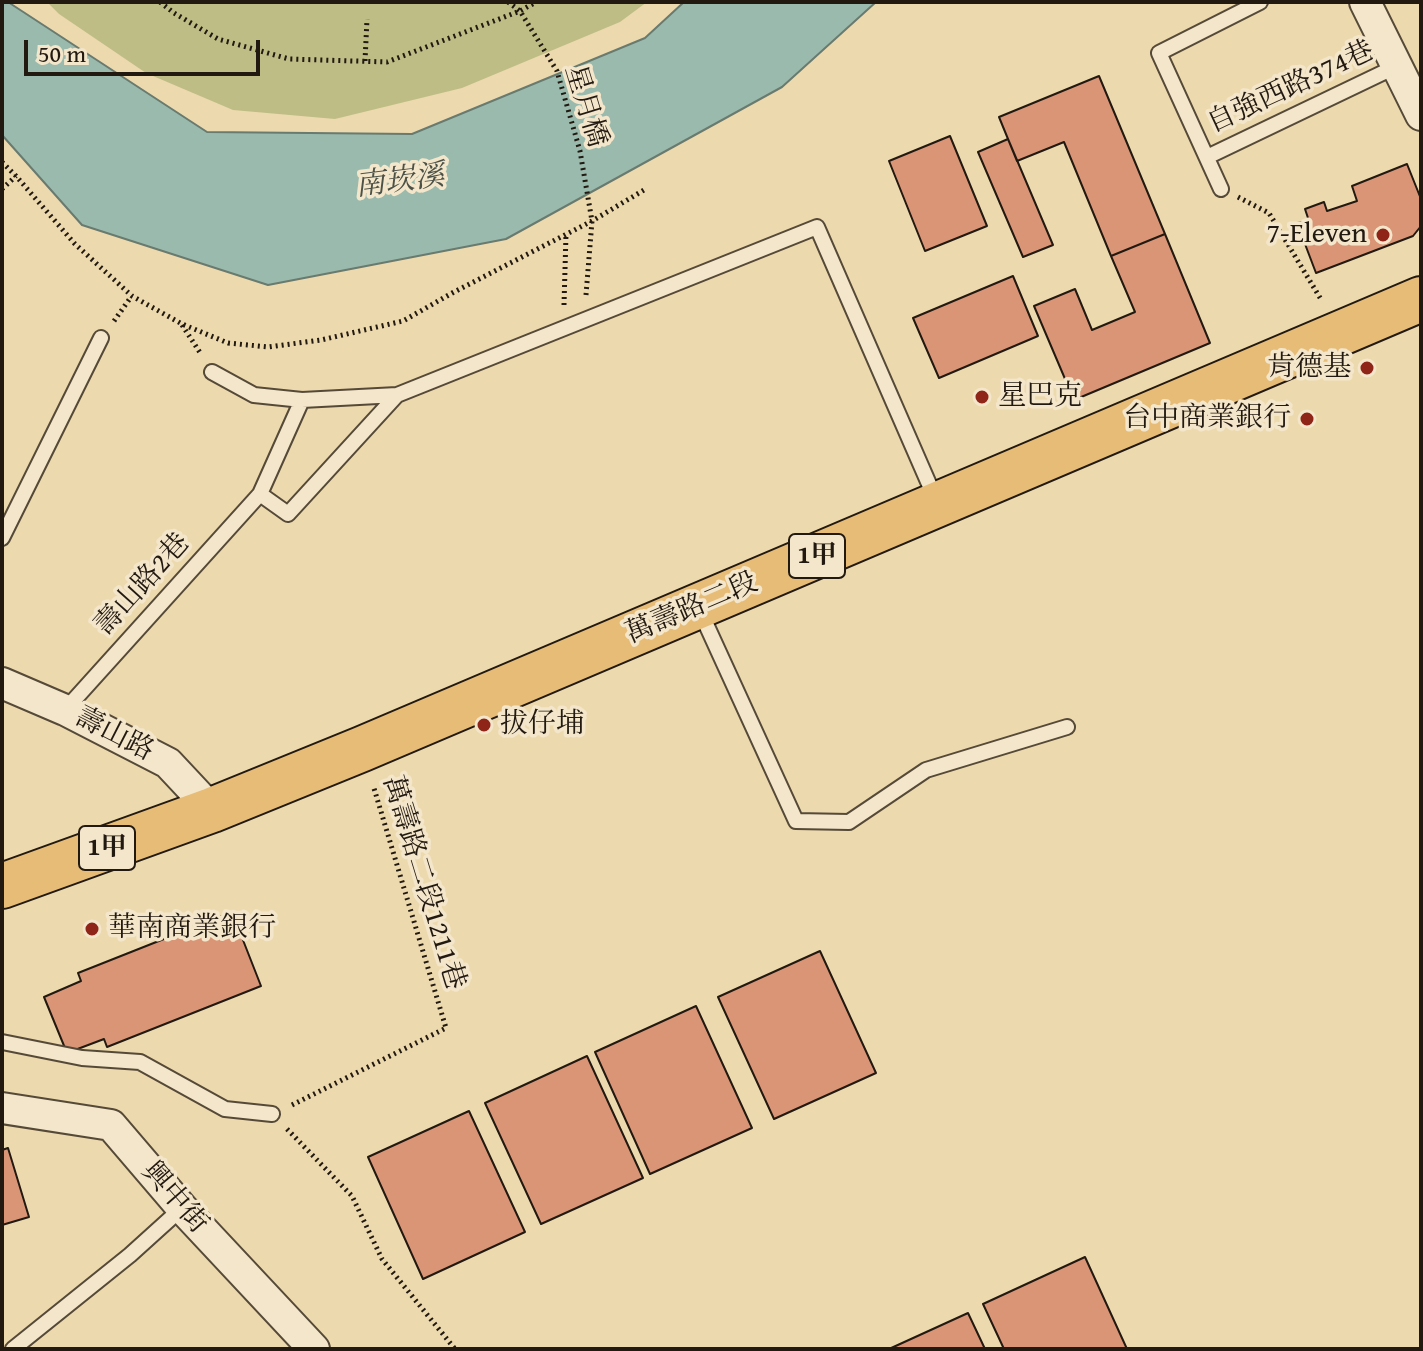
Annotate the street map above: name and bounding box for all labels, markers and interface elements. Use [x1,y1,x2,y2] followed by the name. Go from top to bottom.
[28,24,264,74] scale bar
[1202,35,1380,141] street label: 自強西路374巷
[38,36,86,71] text: 50 m
[557,61,613,151] street label: 星月橋
[353,159,447,205] water label: 南崁溪
[1267,218,1367,252] place label: 7-Eleven
[1374,226,1392,244] marker: 7-Eleven
[1267,351,1351,385] place label: 肯德基
[1358,359,1376,377] marker: 肯德基
[998,380,1082,414] place label: 星巴克
[973,388,991,406] marker: 星巴克
[1123,402,1291,436] place label: 台中商業銀行
[1298,410,1316,428] marker: 台中商業銀行
[89,527,197,643] street label: 壽山路2巷
[789,534,845,578] road number: 1甲
[621,566,763,652] street label: 萬壽路二段
[69,701,159,769] street label: 壽山路
[500,708,584,742] place label: 拔仔埔
[475,716,493,734] marker: 拔仔埔
[374,772,472,994] street label: 萬壽路二段1211巷
[79,826,135,870] road number: 1甲
[108,912,276,946] place label: 華南商業銀行
[83,920,101,938] marker: 華南商業銀行
[134,1155,214,1241] street label: 興中街

